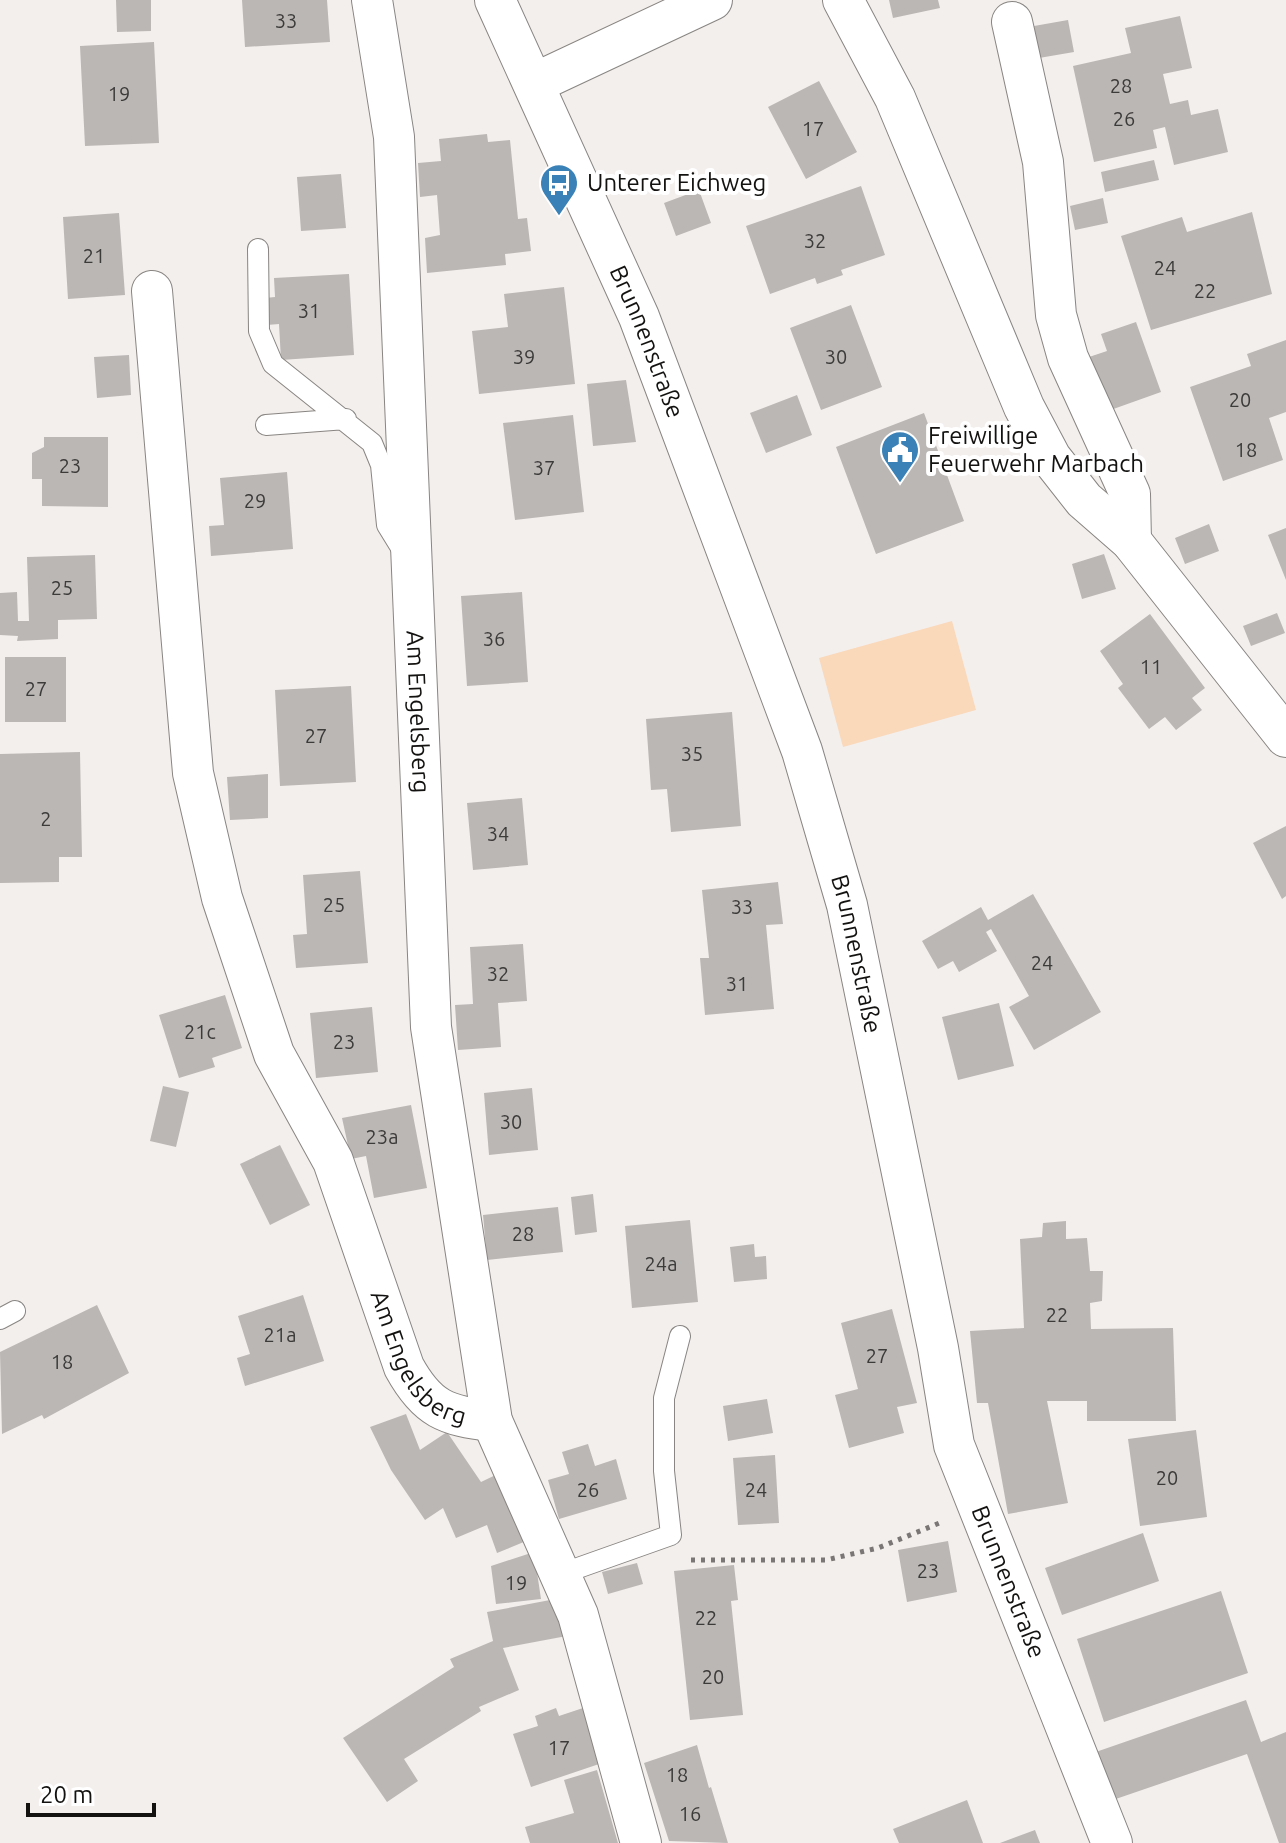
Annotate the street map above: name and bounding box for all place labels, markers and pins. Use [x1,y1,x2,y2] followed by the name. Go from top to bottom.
[538,162,580,217] bus stop icon: Unterer Eichweg
[587,169,766,196] place label: Unterer Eichweg
[928,422,1144,477] place label: Freiwillige Feuerwehr Marbach
[879,429,921,484] public building icon: Freiwillige Feuerwehr Marbach

